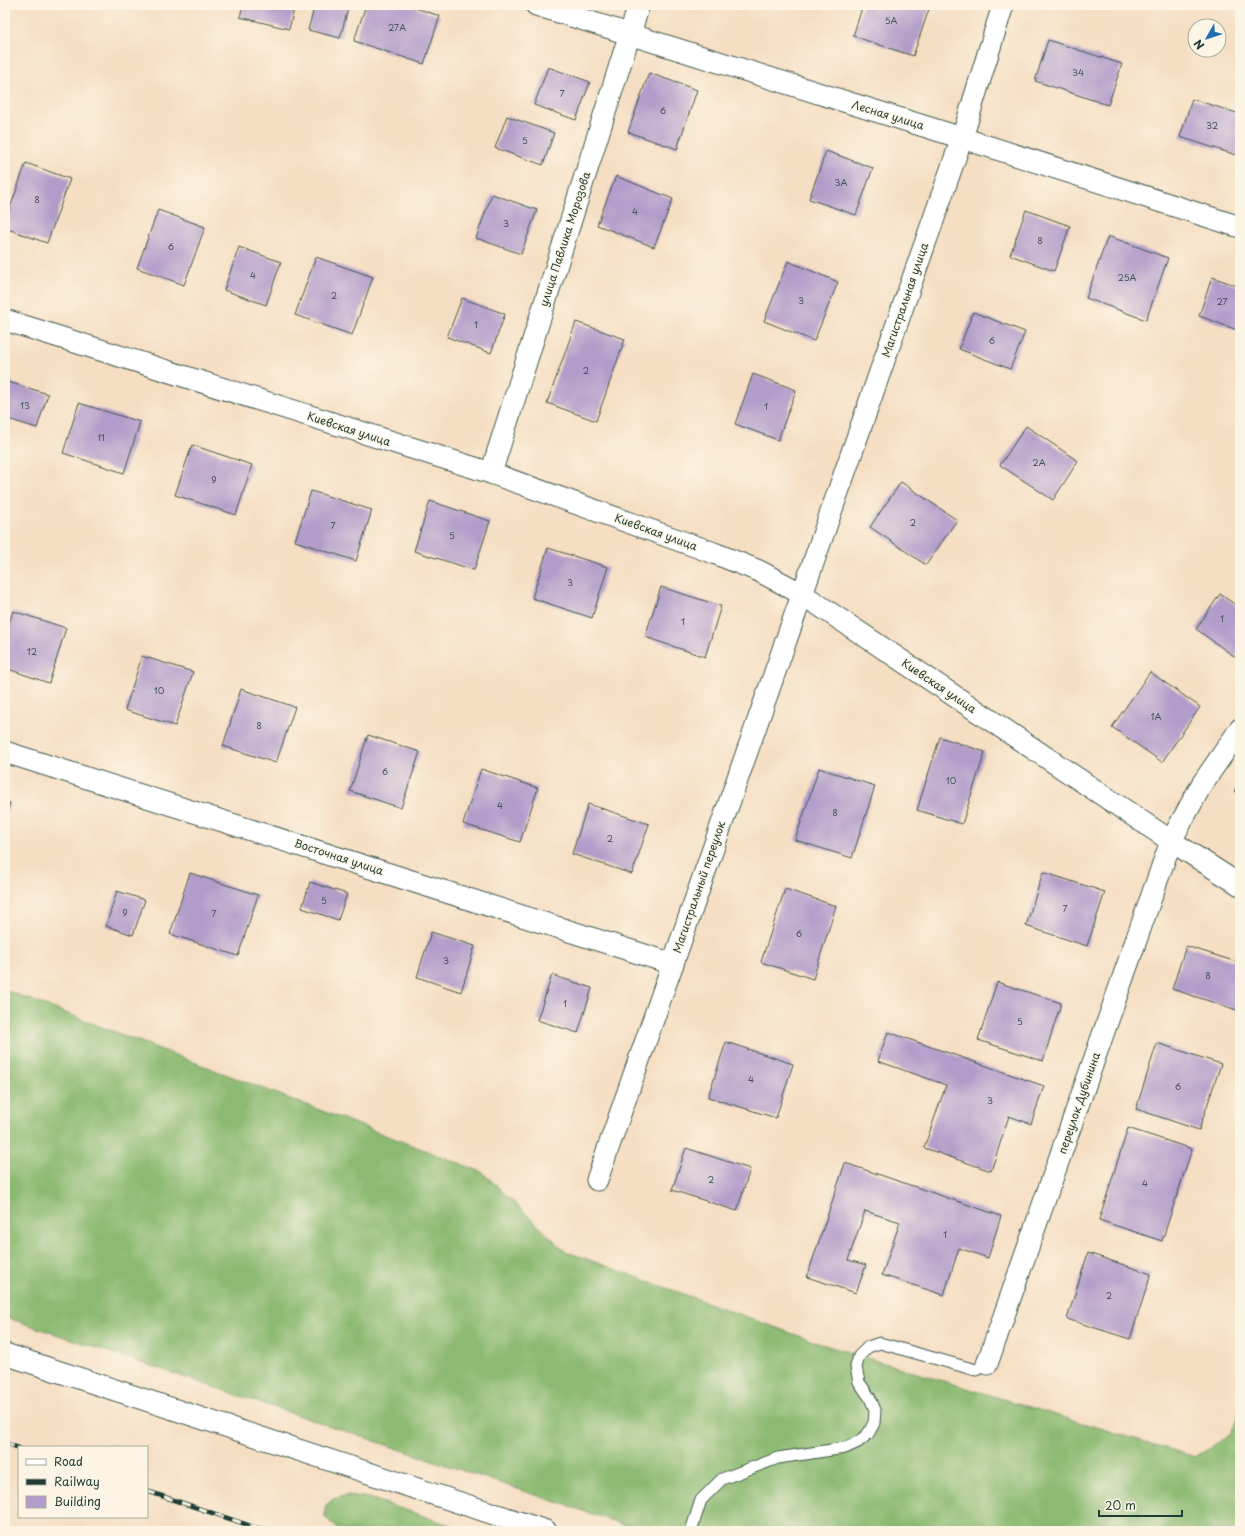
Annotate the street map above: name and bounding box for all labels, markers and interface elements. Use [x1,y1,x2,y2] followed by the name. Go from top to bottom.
[885,13,897,27] house number: 5А
[1187,18,1227,58] north arrow
[388,20,406,34] house number: 27А
[1189,36,1208,53] text: N
[1072,65,1084,79] house number: 34
[559,86,565,100] house number: 7
[850,95,926,134] street label: Лесная улица
[660,103,666,117] house number: 6
[1206,118,1218,132] house number: 32
[522,133,528,147] house number: 5
[535,169,594,308] street label: улица Павлика Морозова
[835,175,848,189] house number: 3А
[34,192,40,206] house number: 8
[632,204,638,218] house number: 4
[503,216,509,230] house number: 3
[1037,233,1043,247] house number: 8
[168,239,174,253] house number: 6
[877,240,932,360] street label: Магистральная улица
[250,268,256,282] house number: 4
[1118,270,1137,284] house number: 25А
[331,288,337,302] house number: 2
[798,293,804,307] house number: 3
[1216,294,1228,308] house number: 27
[474,317,478,331] house number: 1
[989,333,995,347] house number: 6
[583,363,589,377] house number: 2
[20,398,30,412] house number: 13
[764,399,768,413] house number: 1
[305,407,393,450] street label: Киевская улица
[97,430,105,444] house number: 11
[1032,455,1046,469] house number: 2А
[211,472,217,486] house number: 9
[612,509,700,554] street label: Киевская улица
[910,515,916,529] house number: 2
[330,518,336,532] house number: 7
[449,528,455,542] house number: 5
[567,575,573,589] house number: 3
[1220,611,1224,625] house number: 1
[681,614,685,628] house number: 1
[27,644,37,658] house number: 12
[898,654,980,717] street label: Киевская улица
[154,683,165,697] house number: 10
[1151,709,1162,723] house number: 1А
[256,718,262,732] house number: 8
[382,764,388,778] house number: 6
[946,773,957,787] house number: 10
[497,798,503,812] house number: 4
[832,805,838,819] house number: 8
[668,818,729,955] street label: Магистральный переулок
[607,831,613,845] house number: 2
[292,834,386,879] street label: Восточная улица
[321,893,327,907] house number: 5
[1062,901,1068,915] house number: 7
[122,905,128,919] house number: 9
[211,906,217,920] house number: 7
[796,926,802,940] house number: 6
[443,953,449,967] house number: 3
[1205,968,1211,982] house number: 8
[563,996,567,1010] house number: 1
[1017,1014,1023,1028] house number: 5
[1053,1050,1104,1156] street label: переулок Дубинина
[748,1072,754,1086] house number: 4
[1175,1079,1181,1093] house number: 6
[987,1093,993,1107] house number: 3
[708,1172,714,1186] house number: 2
[1142,1176,1148,1190] house number: 4
[943,1227,947,1241] house number: 1
[1106,1288,1112,1302] house number: 2
[18,1446,148,1518] legend
[54,1452,83,1470] text: Road
[54,1472,100,1490] text: Railway
[54,1492,101,1510] text: Building
[1099,1492,1182,1518] scale bar
[1105,1496,1136,1514] text: 20 m

